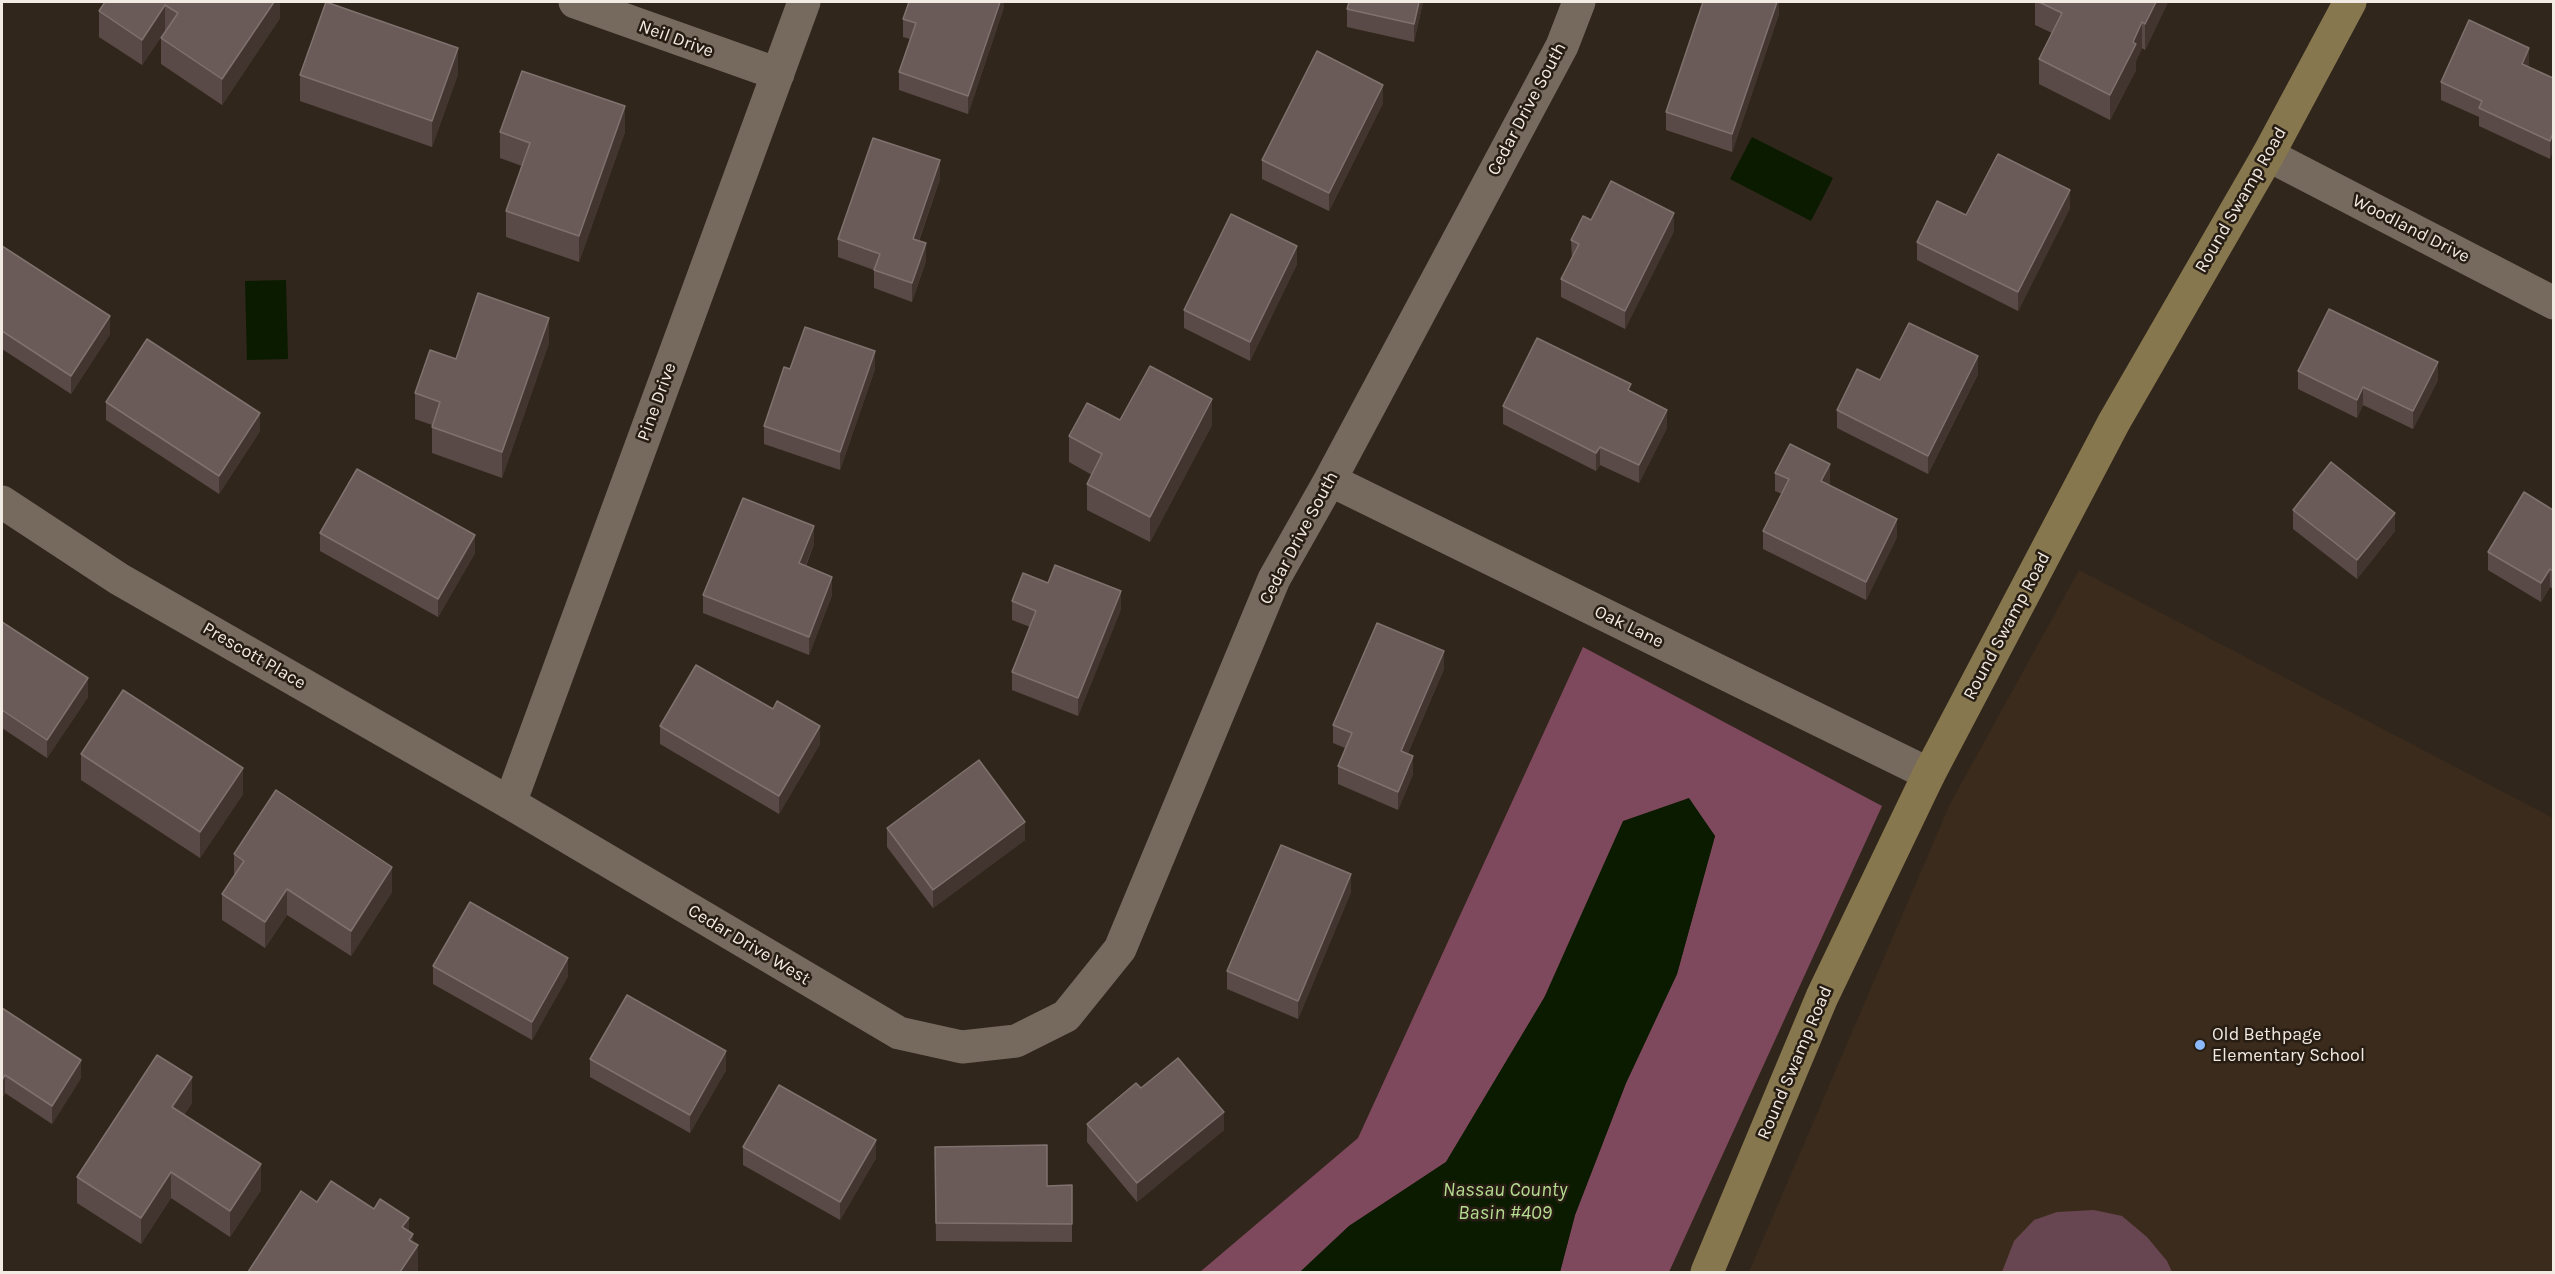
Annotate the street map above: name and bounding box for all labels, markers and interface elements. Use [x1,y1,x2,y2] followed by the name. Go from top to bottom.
[636,15,716,63] street label: Neil Drive
[1483,39,1571,179] street label: Cedar Drive South
[2191,123,2291,277] street label: Round Swamp Road
[2349,190,2473,268] street label: Woodland Drive
[633,360,681,444] street label: Pine Drive
[1255,468,1343,608] street label: Cedar Drive South
[1959,548,2055,704] street label: Round Swamp Road
[1591,601,1667,653] street label: Oak Lane
[199,618,309,694] street label: Prescott Place
[684,900,814,990] street label: Cedar Drive West
[1753,983,1837,1143] street label: Round Swamp Road
[2212,1024,2365,1066] place label: Old Bethpage Elementary School
[2193,1038,2207,1052] marker: Old Bethpage Elementary School
[1443,1178,1567,1225] water label: Nassau County Basin #409

